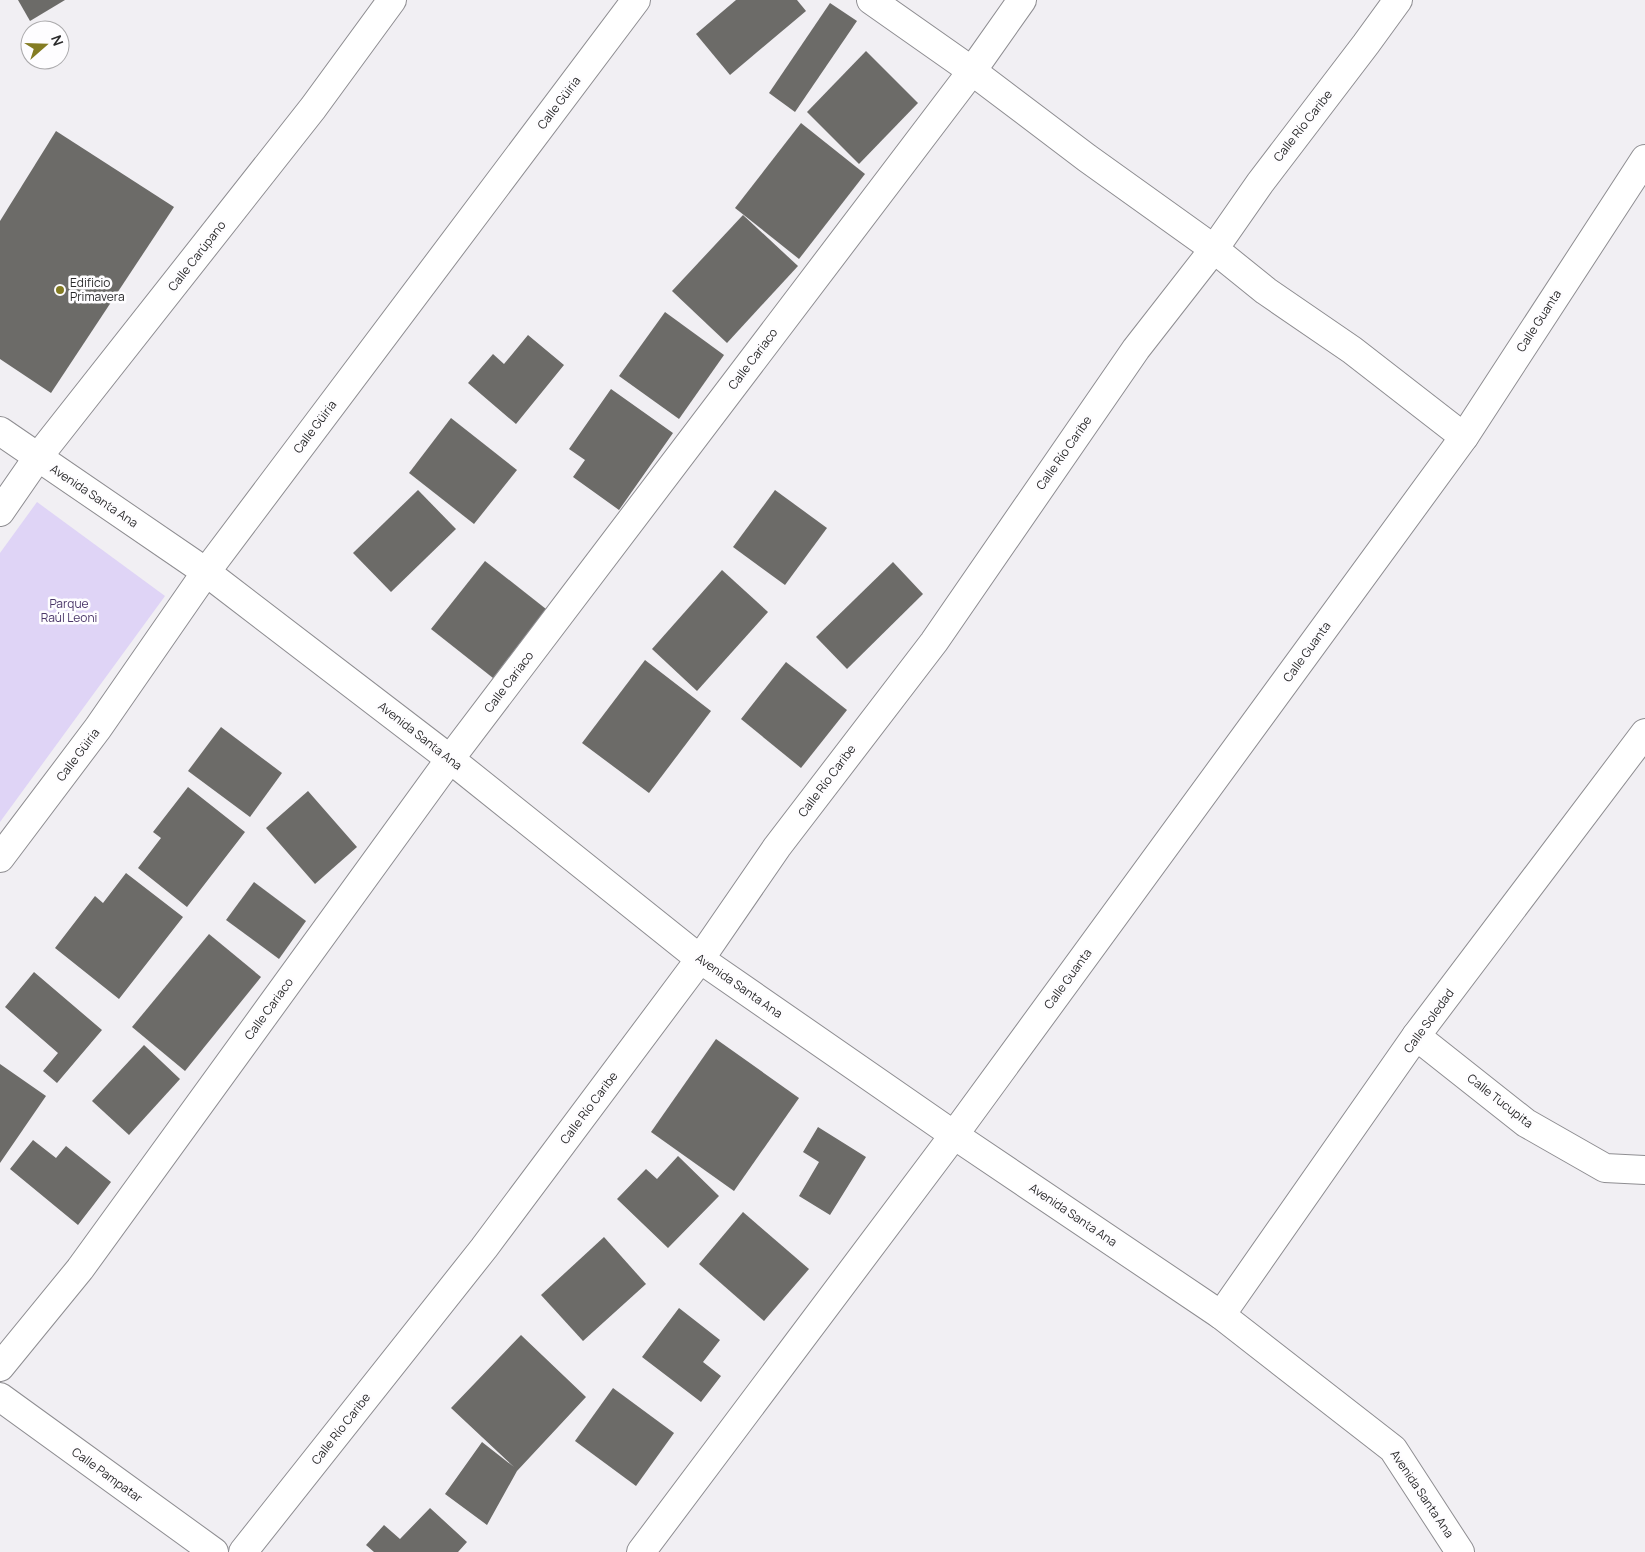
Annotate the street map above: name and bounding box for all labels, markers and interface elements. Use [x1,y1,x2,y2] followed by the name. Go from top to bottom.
[20,20,70,70] north arrow
[47,32,68,48] text: N
[533,73,584,133] street label: Calle Güiria
[1269,86,1336,165] street label: Calle Río Caribe
[164,217,229,294] street label: Calle Carúpano
[70,274,125,305] place label: Edificio Primavera
[54,284,66,296] marker: Edificio Primavera
[1512,286,1565,355] street label: Calle Guanta
[724,324,781,393] street label: Calle Cariaco
[289,397,340,457] street label: Calle Güiria
[1032,412,1095,493] street label: Calle Río Caribe
[47,460,141,531] street label: Avenida Santa Ana
[41,595,97,626] park label: Parque Raúl Leoni
[1279,618,1334,685] street label: Calle Guanta
[480,647,537,716] street label: Calle Cariaco
[375,697,466,774] street label: Avenida Santa Ana
[52,725,103,785] street label: Calle Güiria
[794,741,859,820] street label: Calle Río Caribe
[1040,945,1095,1012] street label: Calle Guanta
[692,949,786,1022] street label: Avenida Santa Ana
[240,974,297,1043] street label: Calle Cariaco
[1400,985,1458,1056] street label: Calle Soledad
[556,1068,621,1147] street label: Calle Río Caribe
[1464,1070,1537,1132] street label: Calle Tucupita
[1026,1179,1120,1250] street label: Avenida Santa Ana
[307,1389,374,1468] street label: Calle Río Caribe
[68,1443,147,1506] street label: Calle Pampatar
[1387,1447,1458,1541] street label: Avenida Santa Ana

